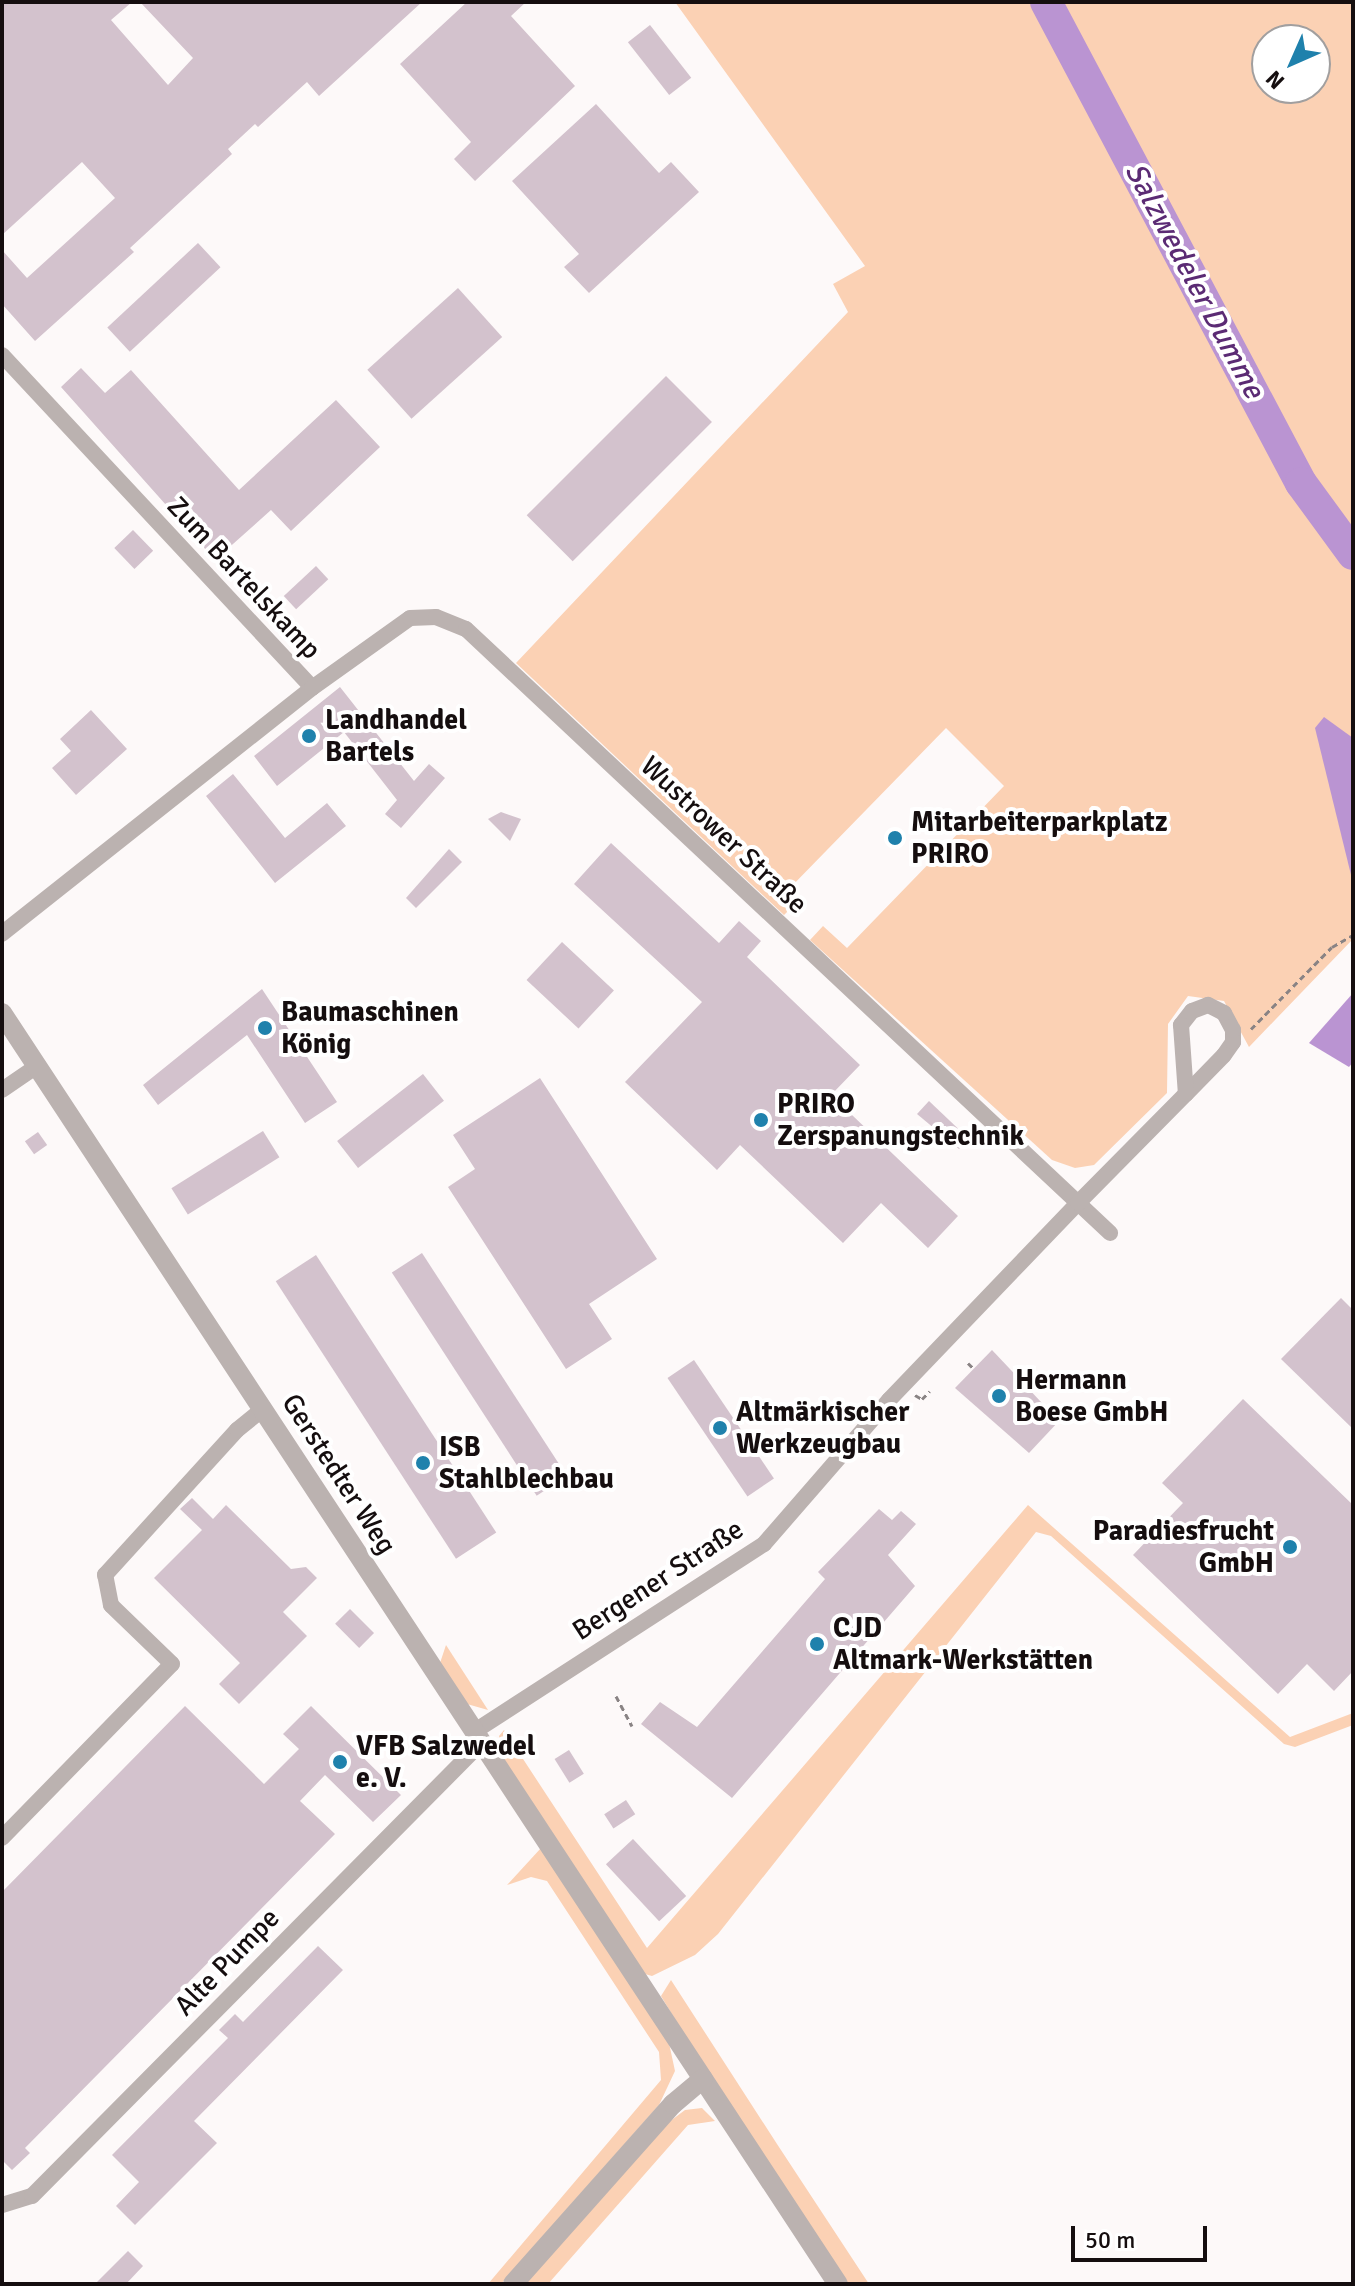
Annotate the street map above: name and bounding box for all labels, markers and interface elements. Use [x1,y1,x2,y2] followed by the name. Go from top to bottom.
[1251,24,1331,104] north arrow
[1260,65,1290,95] text: N
[1117,157,1271,405] water label: Salzwedeler Dumme
[160,490,328,666] street label: Zum Bartelskamp
[325,703,467,769] place label: Landhandel Bartels
[300,727,318,745] marker: Landhandel Bartels
[634,749,814,921] street label: Wustrower Straße
[911,805,1168,871] place label: Mitarbeiterparkplatz PRIRO
[886,829,904,847] marker: Mitarbeiterparkplatz PRIRO
[281,995,459,1061] place label: Baumaschinen König
[256,1019,274,1037] marker: Baumaschinen König
[777,1087,1024,1153] place label: PRIRO Zerspanungstechnik
[752,1111,770,1129] marker: PRIRO Zerspanungstechnik
[1015,1363,1168,1429] place label: Hermann Boese GmbH
[275,1387,403,1561] street label: Gerstedter Weg
[990,1387,1008,1405] marker: Hermann Boese GmbH
[736,1395,909,1461] place label: Altmärkischer Werkzeugbau
[711,1419,729,1437] marker: Altmärkischer Werkzeugbau
[439,1430,614,1496] place label: ISB Stahlblechbau
[414,1454,432,1472] marker: ISB Stahlblechbau
[566,1512,750,1648] street label: Bergener Straße
[1093,1514,1274,1580] place label: Paradiesfrucht GmbH
[1281,1538,1299,1556] marker: Paradiesfrucht GmbH
[833,1611,1093,1677] place label: CJD Altmark-Werkstätten
[808,1635,826,1653] marker: CJD Altmark-Werkstätten
[356,1729,536,1795] place label: VFB Salzwedel e. V.
[331,1753,349,1771] marker: VFB Salzwedel e. V.
[168,1901,286,2023] street label: Alte Pumpe
[1075,2210,1211,2260] scale bar
[1085,2225,1135,2255] text: 50 m

